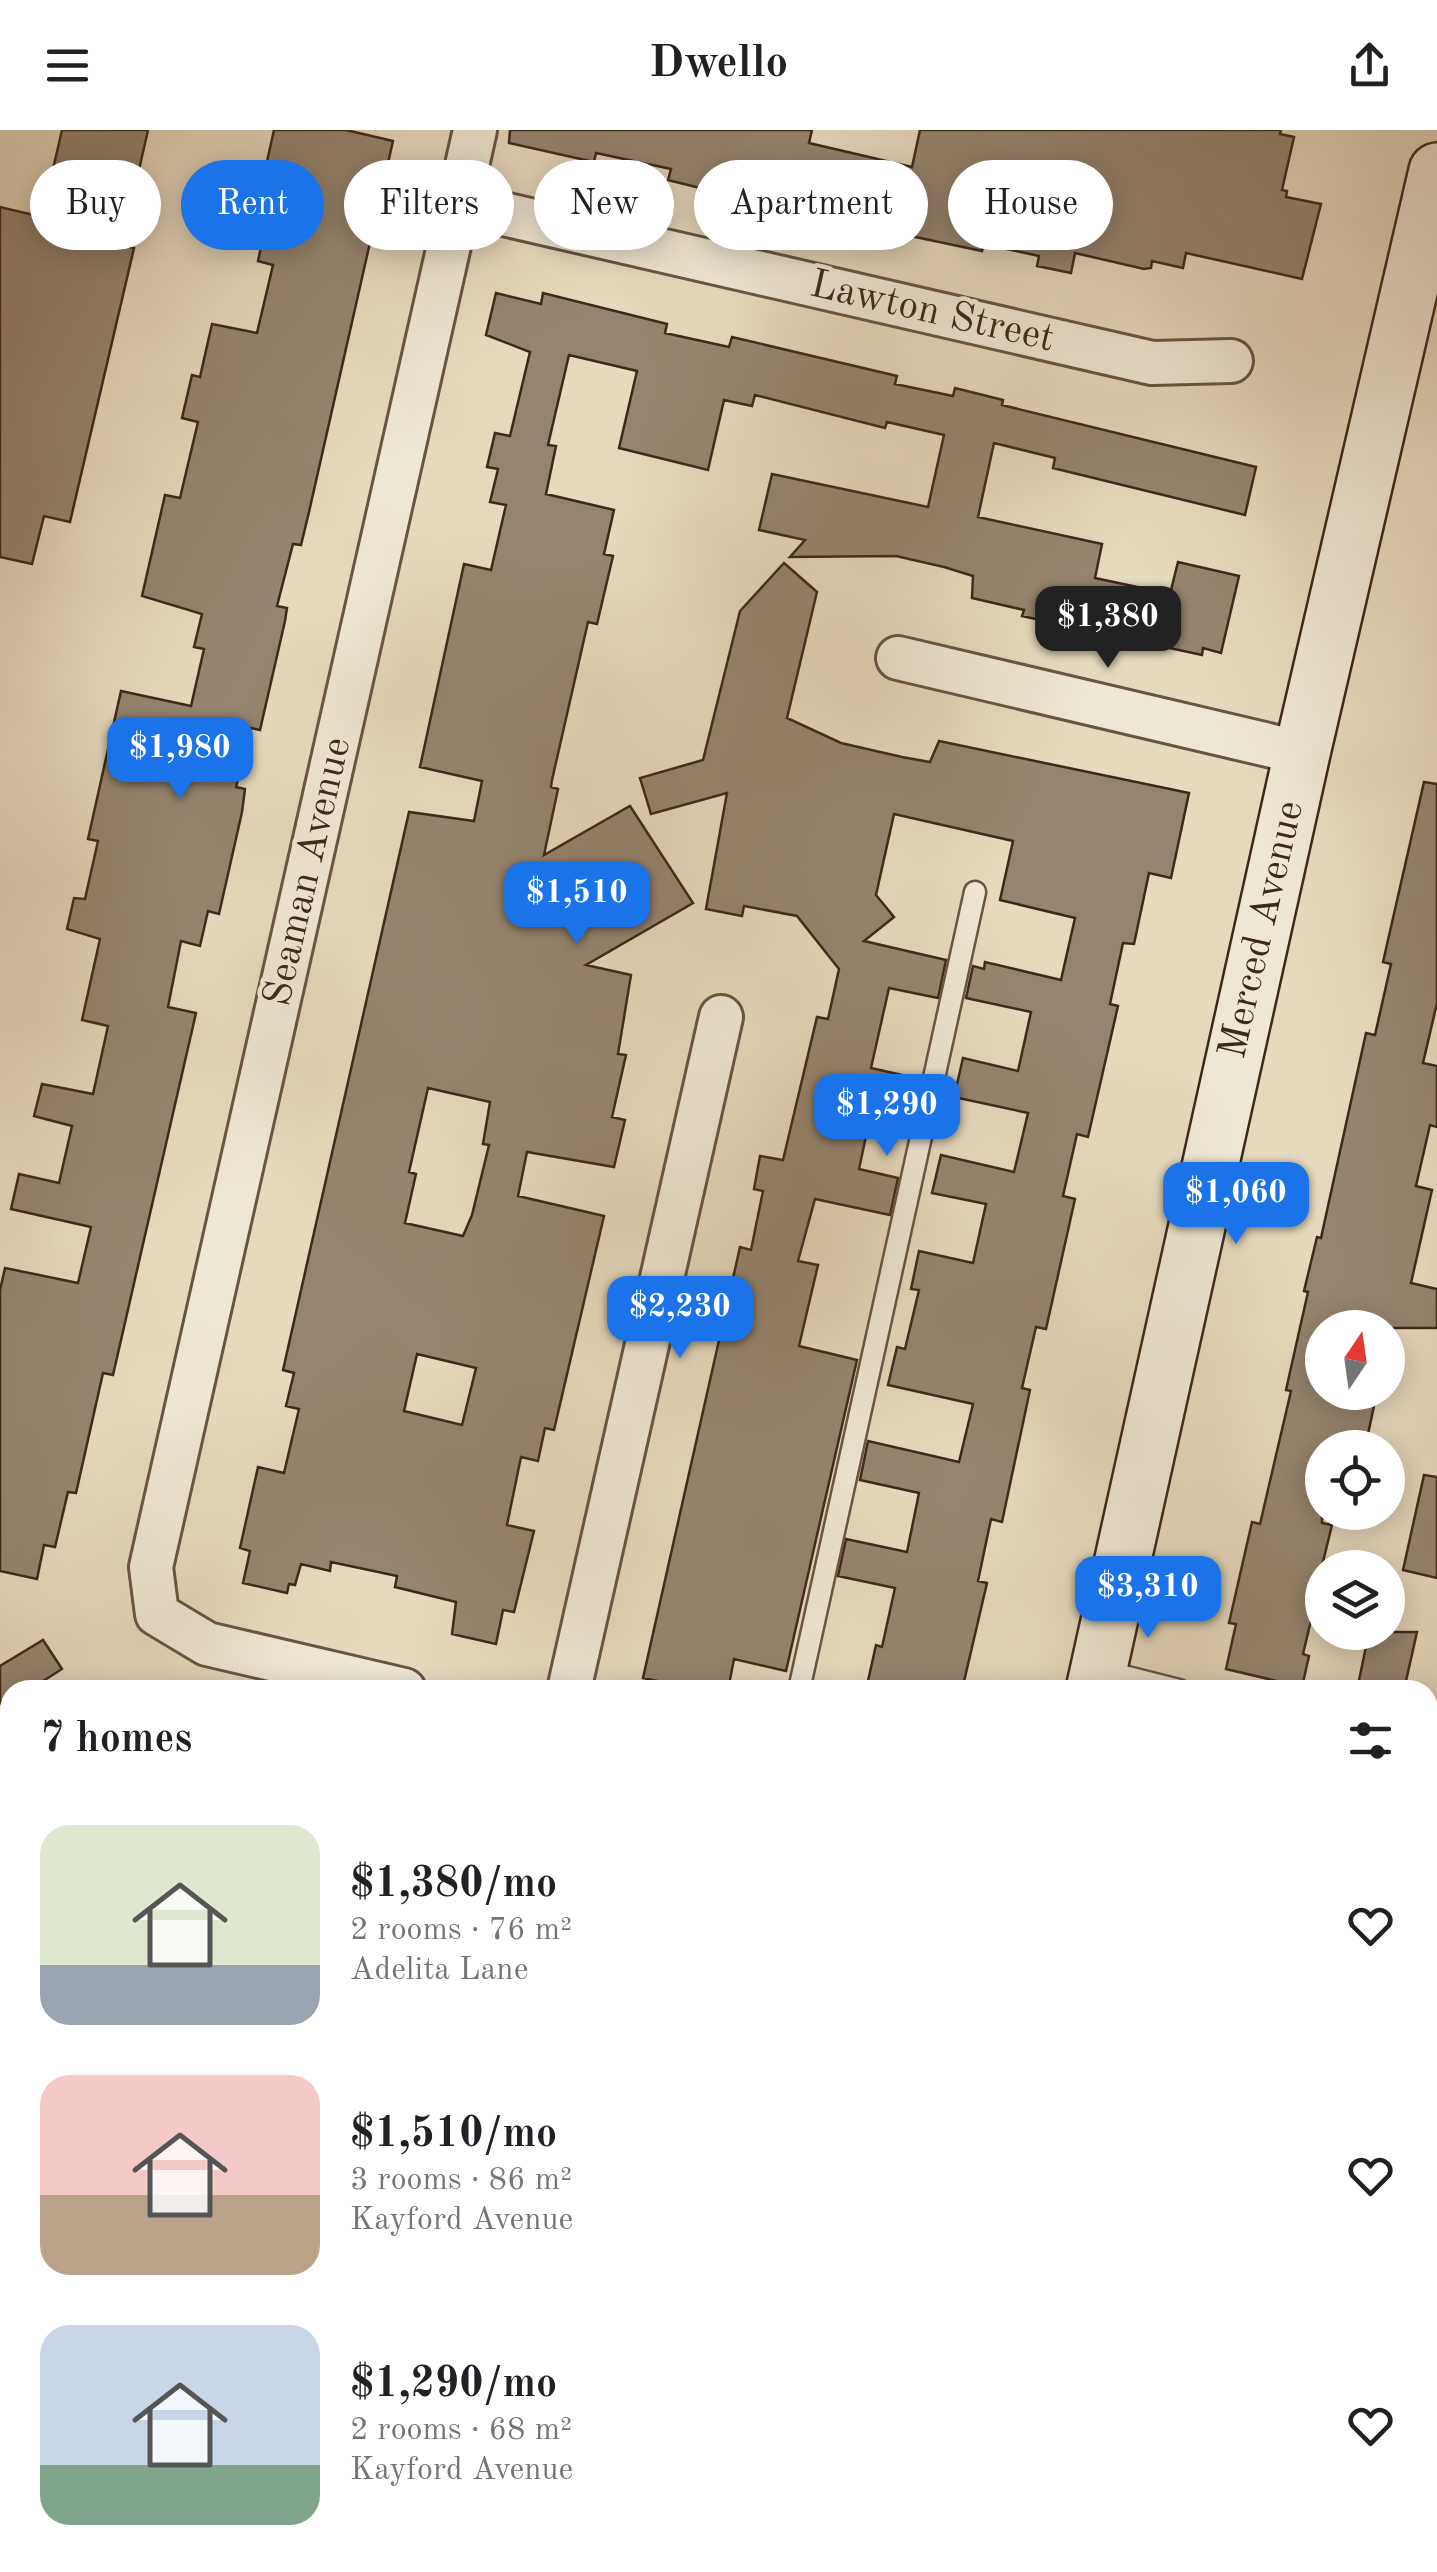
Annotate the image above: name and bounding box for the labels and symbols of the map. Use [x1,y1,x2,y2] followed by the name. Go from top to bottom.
[806,265,1058,361] street label: Lawton Street
[1027,586,1189,671] pin: $1,380
[99,717,261,802] pin: $1,980
[259,734,359,1010] street label: Seaman Avenue
[1214,797,1312,1063] street label: Merced Avenue
[496,862,658,947] pin: $1,510
[806,1074,968,1159] pin: $1,290
[1155,1162,1317,1247] pin: $1,060
[599,1276,761,1361] pin: $2,230
[1305,1310,1405,1410] north arrow
[1067,1556,1229,1641] pin: $3,310

